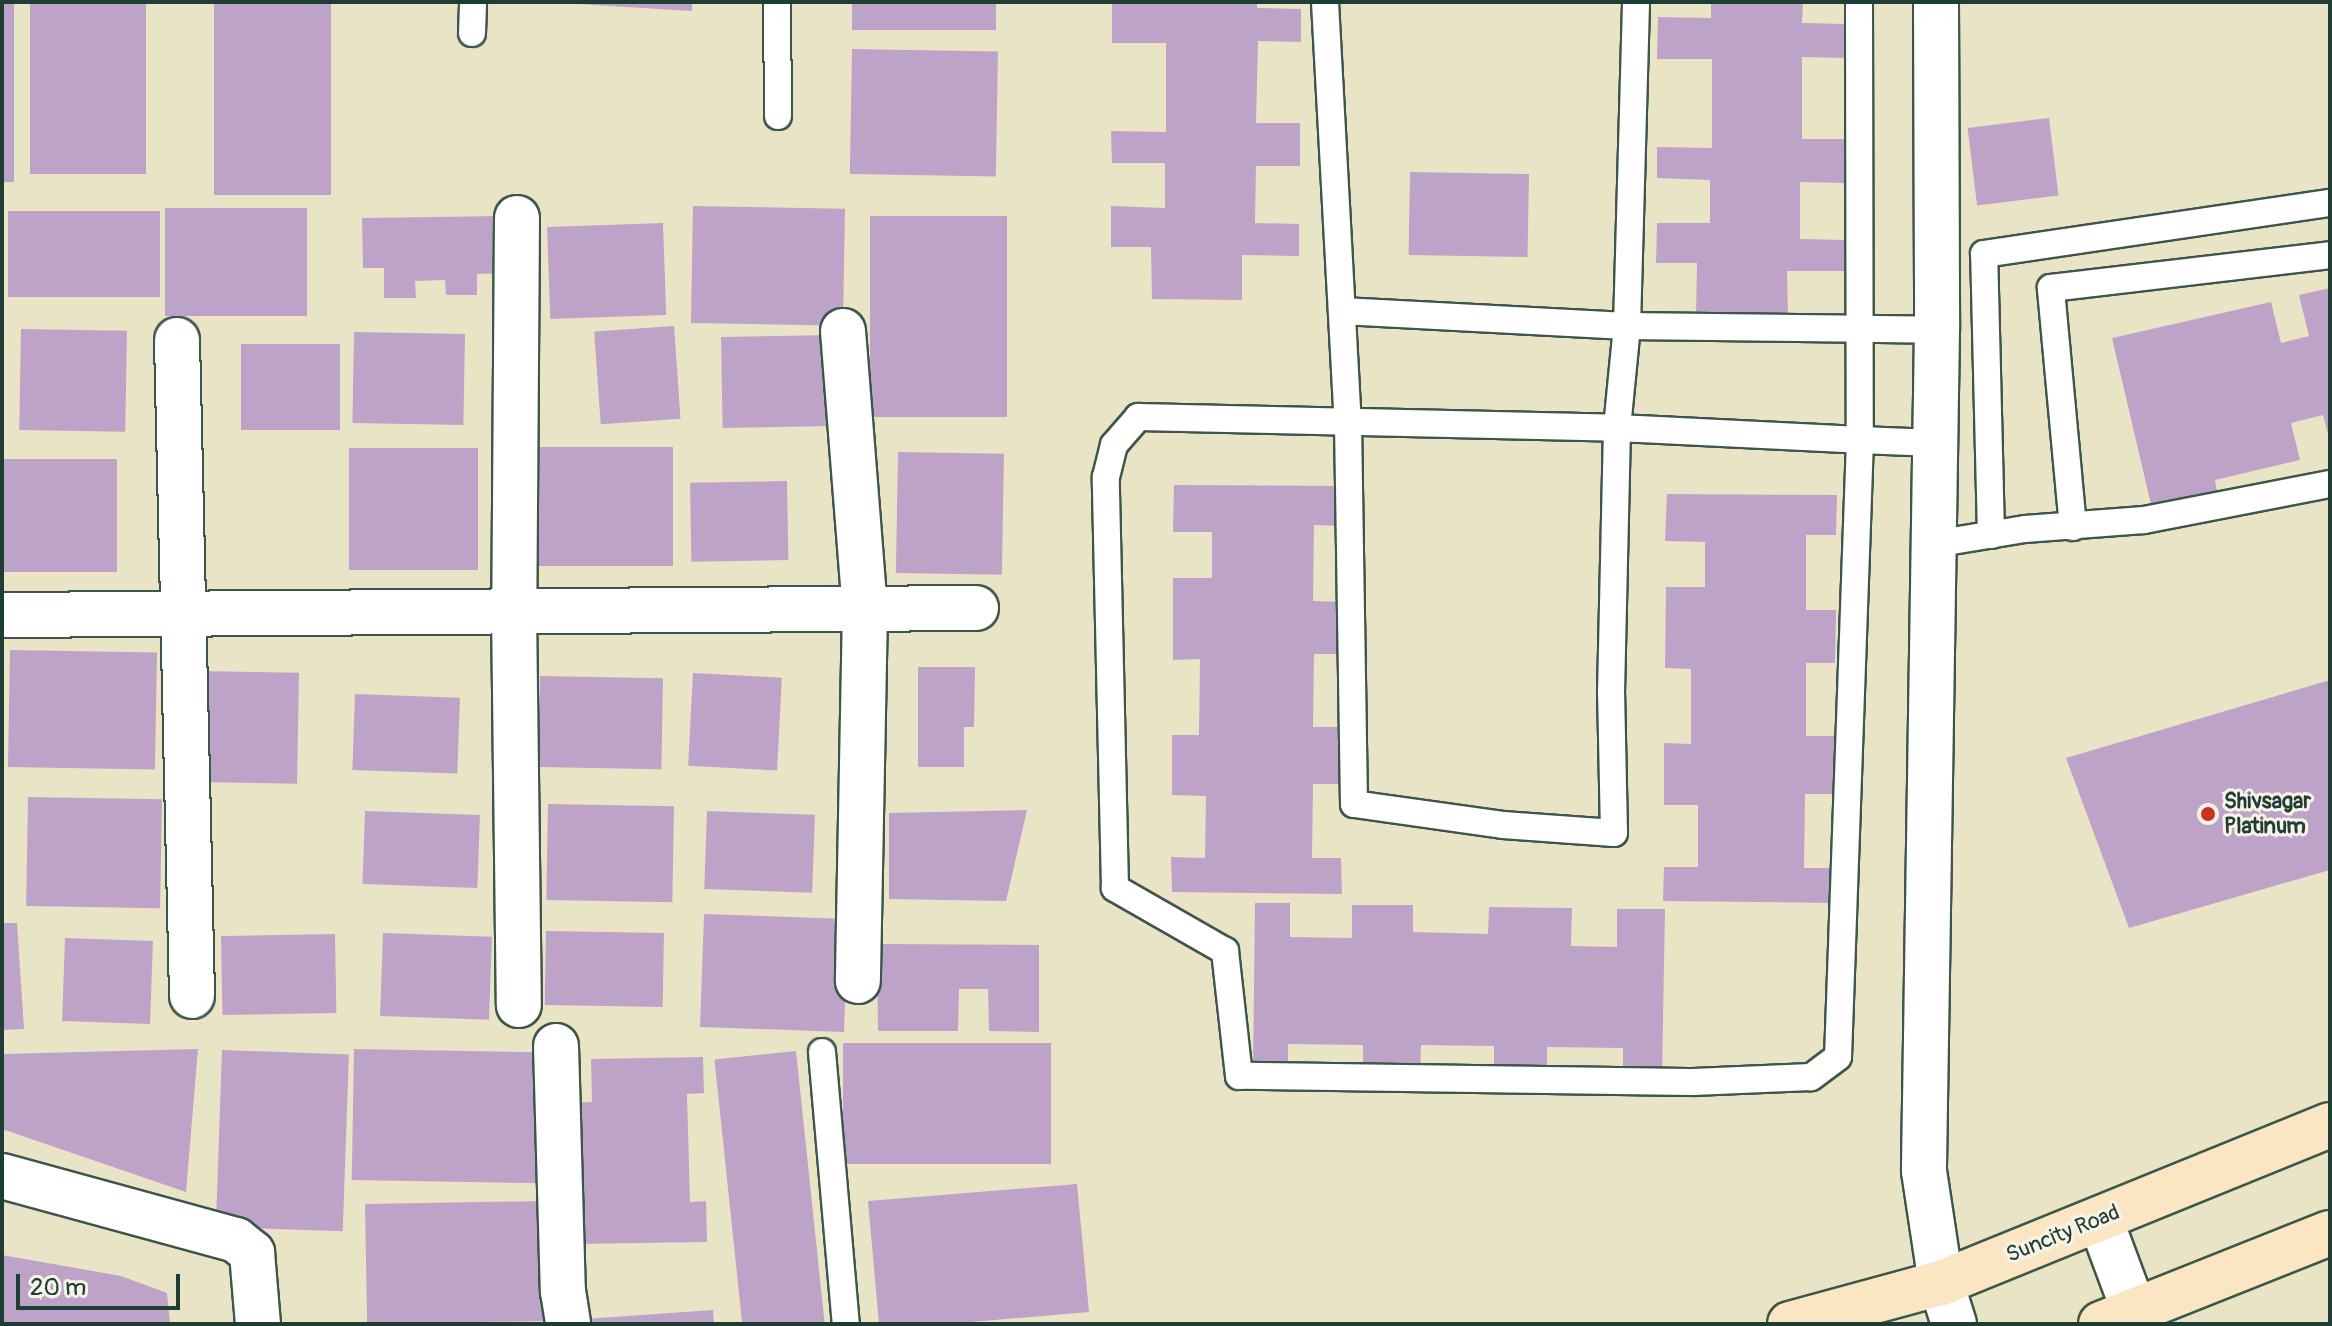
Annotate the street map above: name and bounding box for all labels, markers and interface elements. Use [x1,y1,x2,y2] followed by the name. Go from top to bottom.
[2224,788,2311,840] place label: Shivsagar Platinum
[2199,805,2217,823] marker: Shivsagar Platinum
[2002,1199,2124,1269] street label: Suncity Road
[20,1258,184,1308] scale bar
[30,1273,86,1302] text: 20 m

